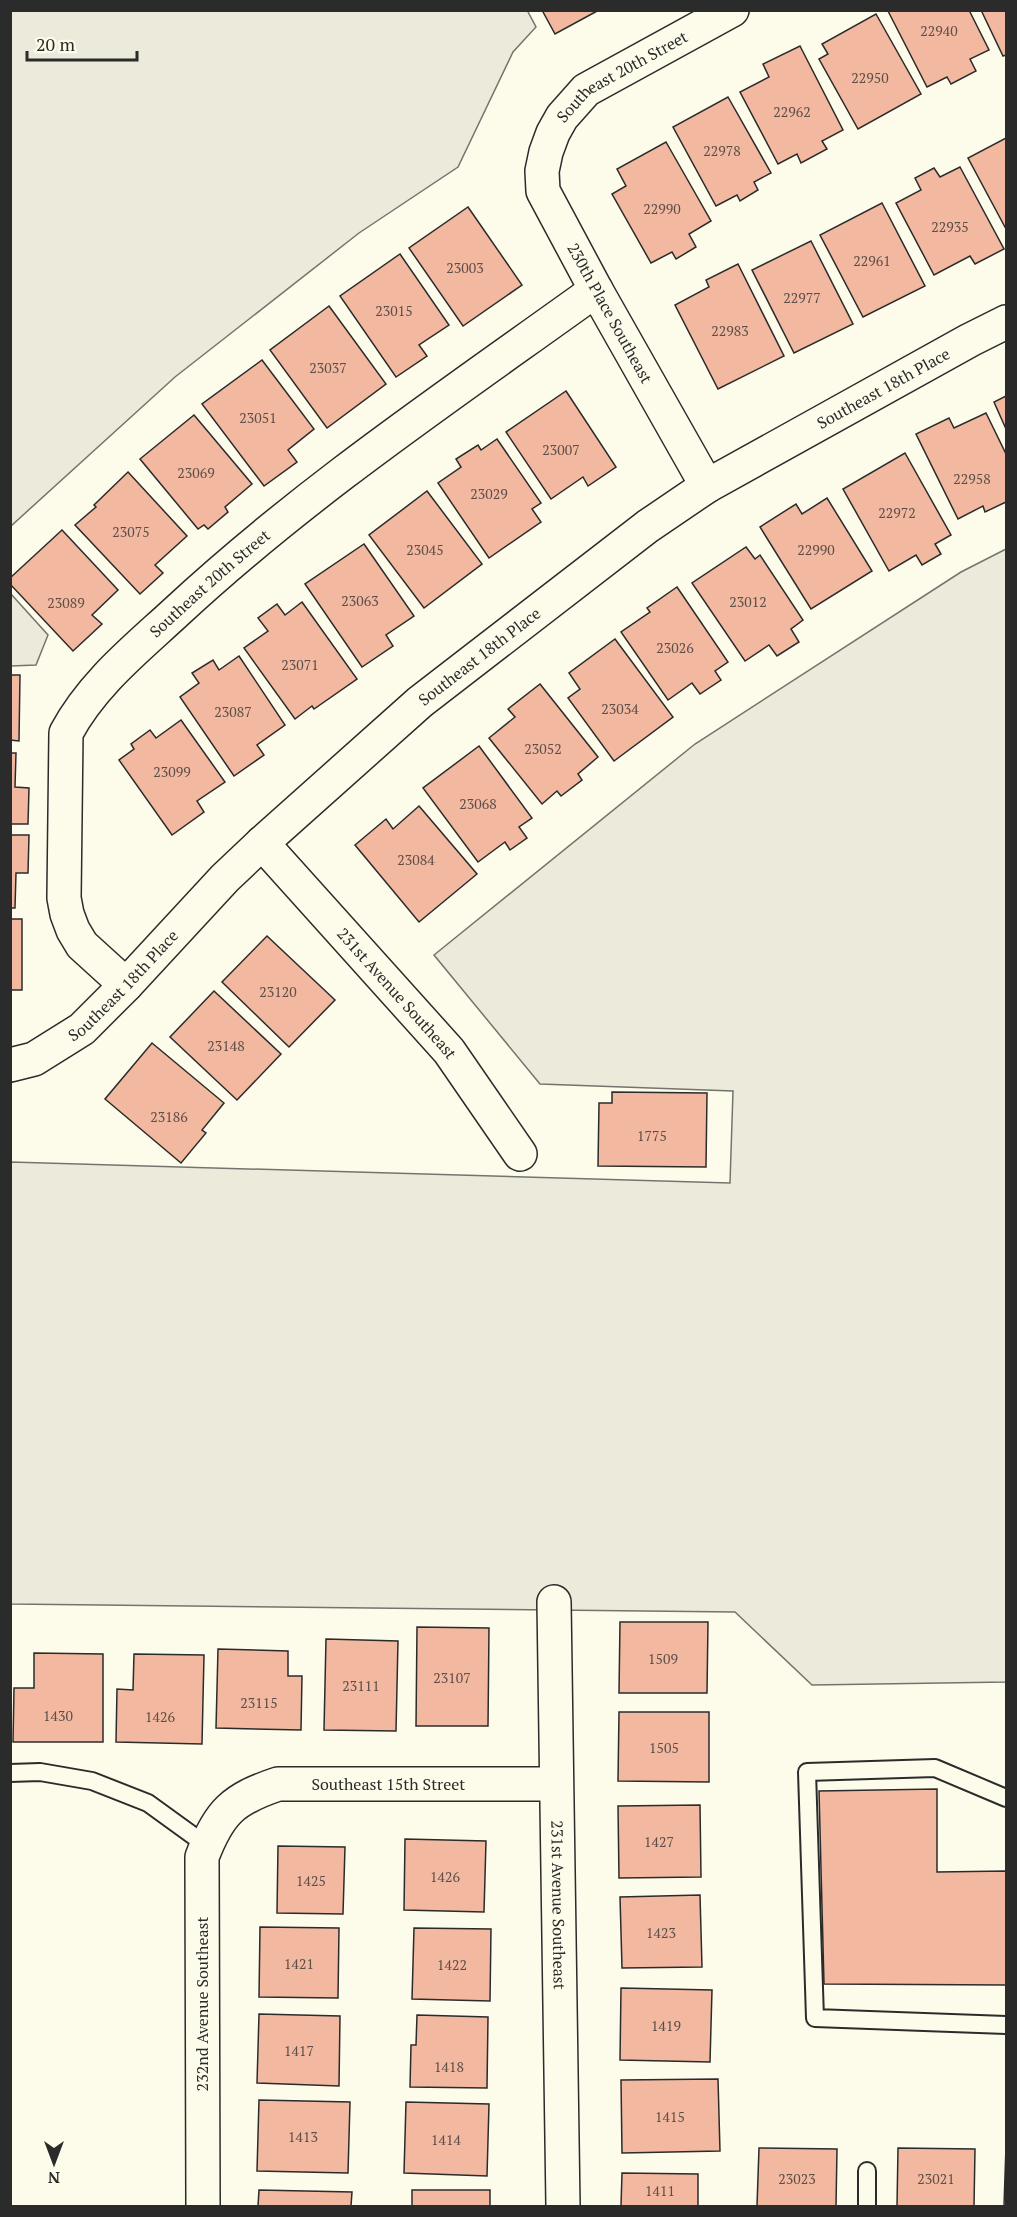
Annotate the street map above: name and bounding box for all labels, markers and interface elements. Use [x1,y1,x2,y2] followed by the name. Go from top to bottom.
[920,21,958,40] house number: 22940
[27,24,136,62] scale bar
[551,25,692,127] street label: Southeast 20th Street
[36,32,76,56] text: 20 m
[851,68,889,87] house number: 22950
[773,102,811,121] house number: 22962
[703,141,741,160] house number: 22978
[643,199,681,218] house number: 22990
[931,217,969,236] house number: 22935
[562,239,658,387] street label: 230th Place Southeast
[853,251,891,270] house number: 22961
[446,258,484,277] house number: 23003
[783,288,821,307] house number: 22977
[375,301,413,320] house number: 23015
[711,321,749,340] house number: 22983
[813,342,954,434] street label: Southeast 18th Place
[309,358,347,377] house number: 23037
[239,408,277,427] house number: 23051
[542,440,580,459] house number: 23007
[177,463,215,482] house number: 23069
[953,469,991,488] house number: 22958
[470,484,508,503] house number: 23029
[878,503,916,522] house number: 22972
[112,522,150,541] house number: 23075
[145,524,275,642] street label: Southeast 20th Street
[406,540,444,559] house number: 23045
[797,540,835,559] house number: 22990
[341,591,379,610] house number: 23063
[729,592,767,611] house number: 23012
[47,593,85,612] house number: 23089
[414,602,545,710] street label: Southeast 18th Place
[656,638,694,657] house number: 23026
[281,655,319,674] house number: 23071
[601,699,639,718] house number: 23034
[214,702,252,721] house number: 23087
[524,739,562,758] house number: 23052
[153,762,191,781] house number: 23099
[459,794,497,813] house number: 23068
[397,850,435,869] house number: 23084
[332,923,462,1063] street label: 231st Avenue Southeast
[64,925,183,1046] street label: Southeast 18th Place
[259,982,297,1001] house number: 23120
[207,1036,245,1055] house number: 23148
[150,1107,188,1126] house number: 23186
[637,1126,667,1145] house number: 1775
[648,1649,678,1668] house number: 1509
[433,1668,471,1687] house number: 23107
[342,1676,380,1695] house number: 23111
[240,1693,278,1712] house number: 23115
[43,1706,73,1725] house number: 1430
[145,1707,175,1726] house number: 1426
[649,1738,679,1757] house number: 1505
[311,1773,465,1795] street label: Southeast 15th Street
[546,1820,571,1990] street label: 231st Avenue Southeast
[644,1832,674,1851] house number: 1427
[430,1867,460,1886] house number: 1426
[296,1871,326,1890] house number: 1425
[191,1917,213,2091] street label: 232nd Avenue Southeast
[646,1923,676,1942] house number: 1423
[284,1954,314,1973] house number: 1421
[437,1955,467,1974] house number: 1422
[651,2016,681,2035] house number: 1419
[284,2041,314,2060] house number: 1417
[434,2057,464,2076] house number: 1418
[655,2107,685,2126] house number: 1415
[288,2127,318,2146] house number: 1413
[431,2130,461,2149] house number: 1414
[24,2133,84,2193] north arrow
[48,2167,60,2189] text: N
[778,2169,816,2188] house number: 23023
[917,2169,955,2188] house number: 23021
[645,2181,675,2200] house number: 1411

